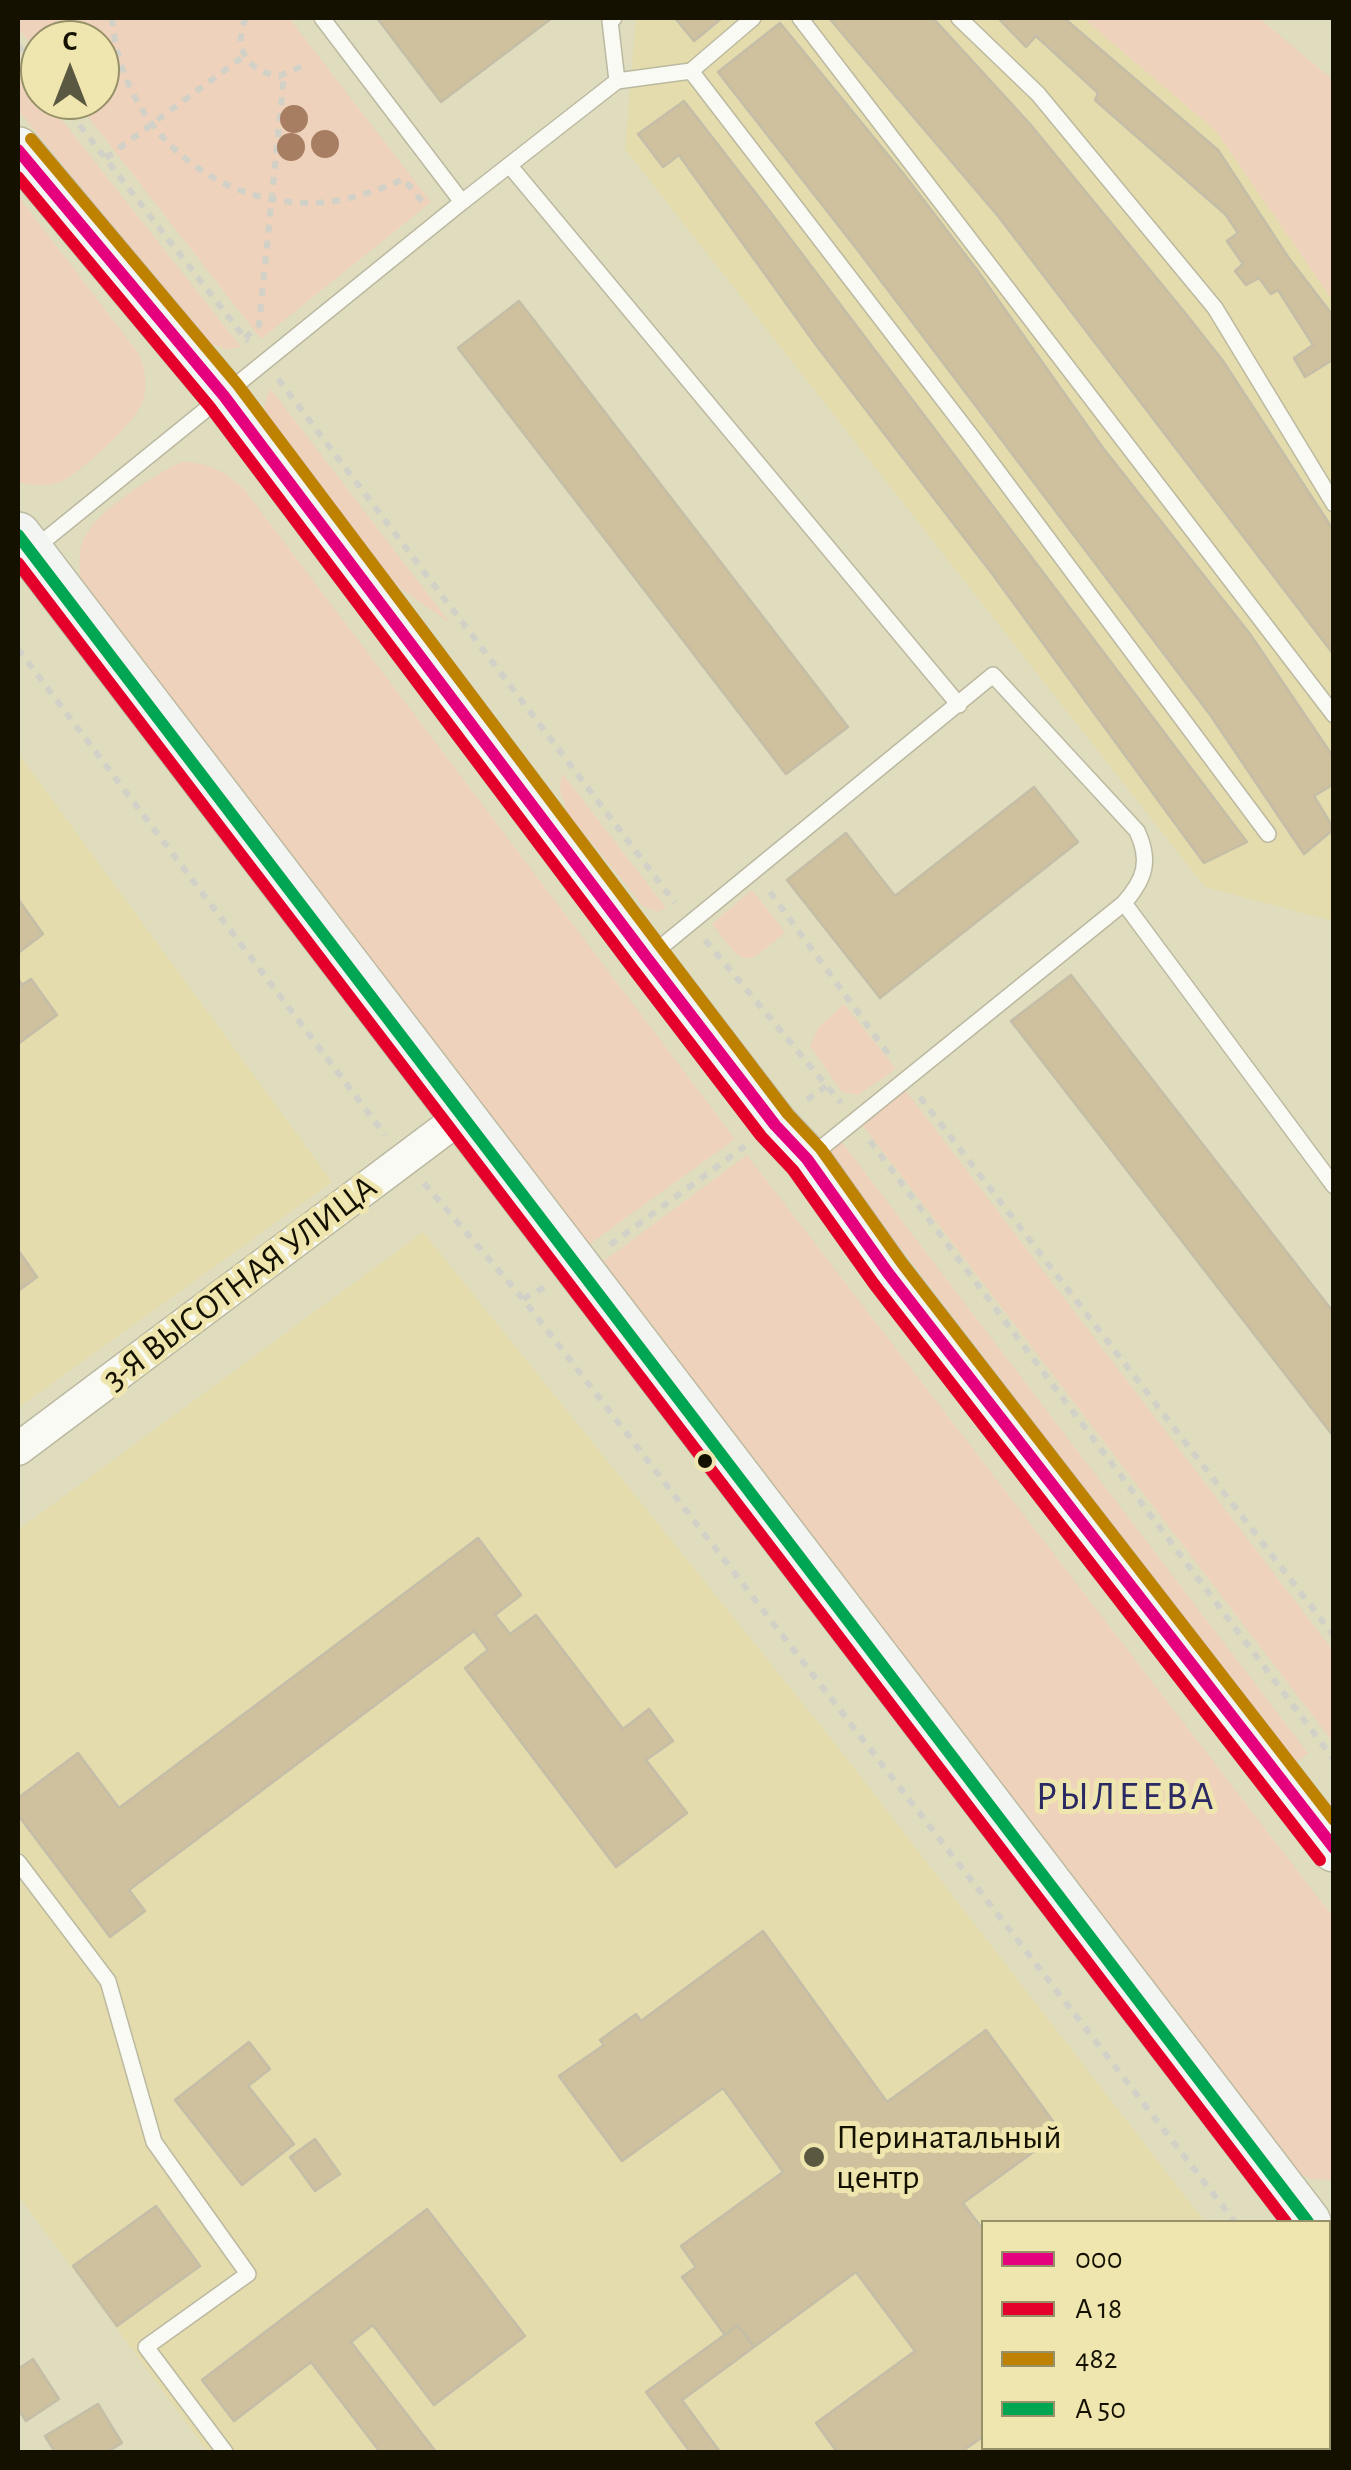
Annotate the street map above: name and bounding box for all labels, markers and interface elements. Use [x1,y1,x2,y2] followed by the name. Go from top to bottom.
[20,20,120,120] north arrow
[62,28,78,56] text: С
[95,1166,385,1400] street label: 3-Я ВЫСОТНАЯ УЛИЦА
[695,1451,715,1471] unlabelled marker
[1036,1773,1216,1821] district label: РЫЛЕЕВА
[836,2116,1062,2198] place label: Перинатальный центр
[801,2144,827,2170] marker: Перинатальный центр
[981,2220,1331,2450] legend
[1075,2244,1123,2274] text: 000
[1075,2294,1122,2324] text: А 18
[1075,2344,1117,2374] text: 482
[1075,2394,1126,2424] text: А 50

